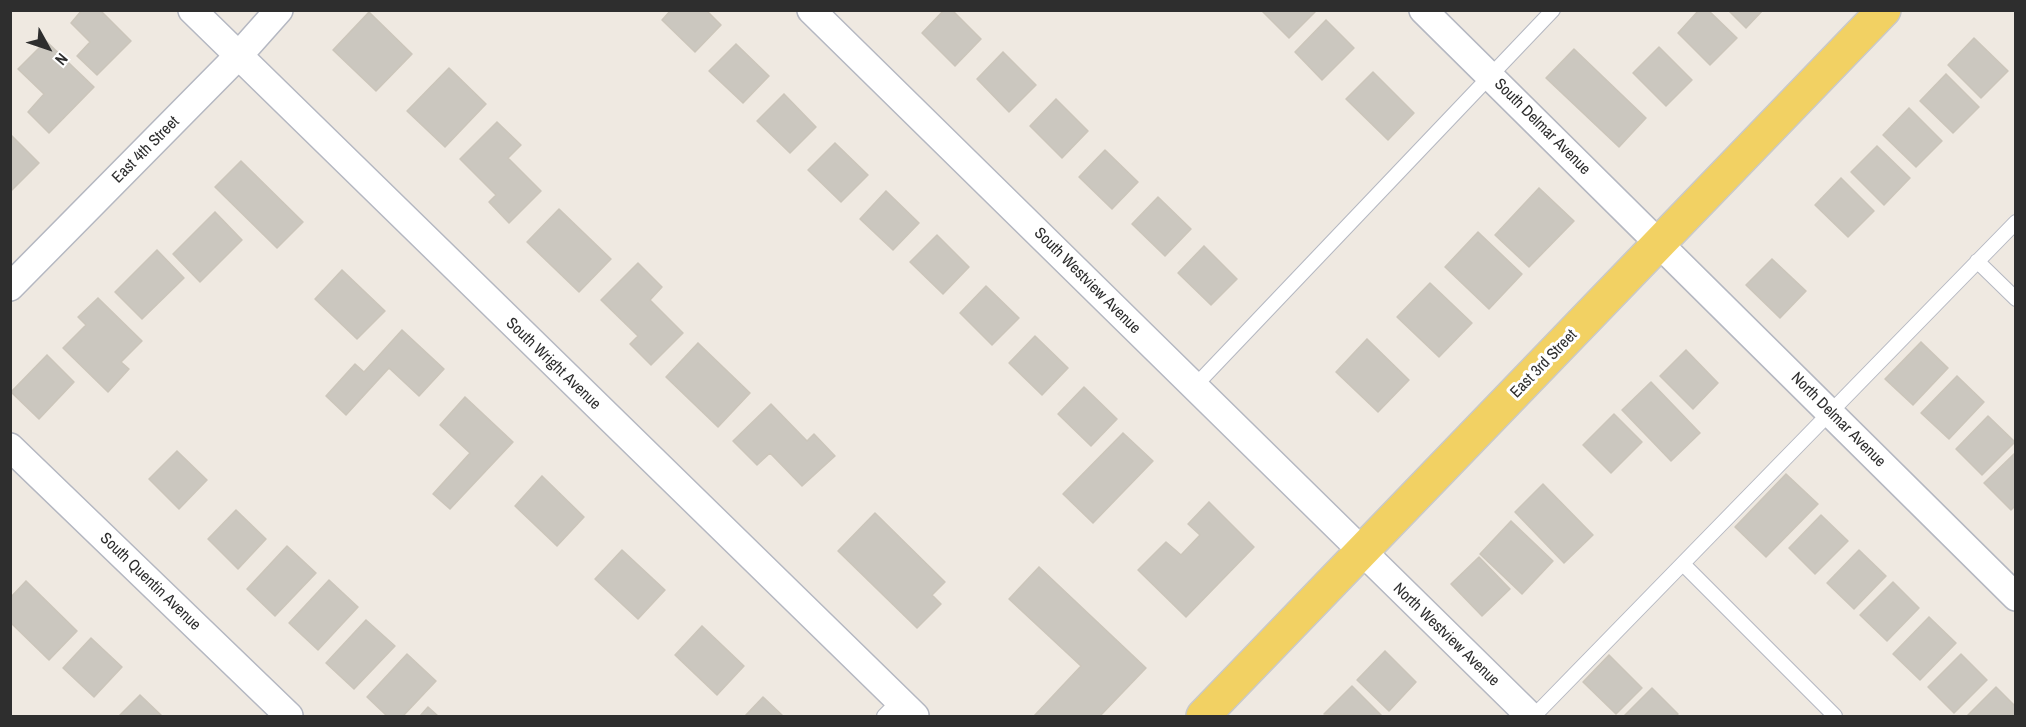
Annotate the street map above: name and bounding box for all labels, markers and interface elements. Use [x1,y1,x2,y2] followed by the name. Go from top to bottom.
[18,18,78,78] north arrow
[50,49,73,70] text: N
[1490,75,1594,179] street label: South Delmar Avenue
[109,113,183,187] street label: East 4th Street
[1030,224,1144,338] street label: South Westview Avenue
[502,314,604,414] street label: South Wright Avenue
[1507,326,1581,402] street label: East 3rd Street
[1787,369,1889,471] street label: North Delmar Avenue
[96,529,204,635] street label: South Quentin Avenue
[1389,579,1503,691] street label: North Westview Avenue

